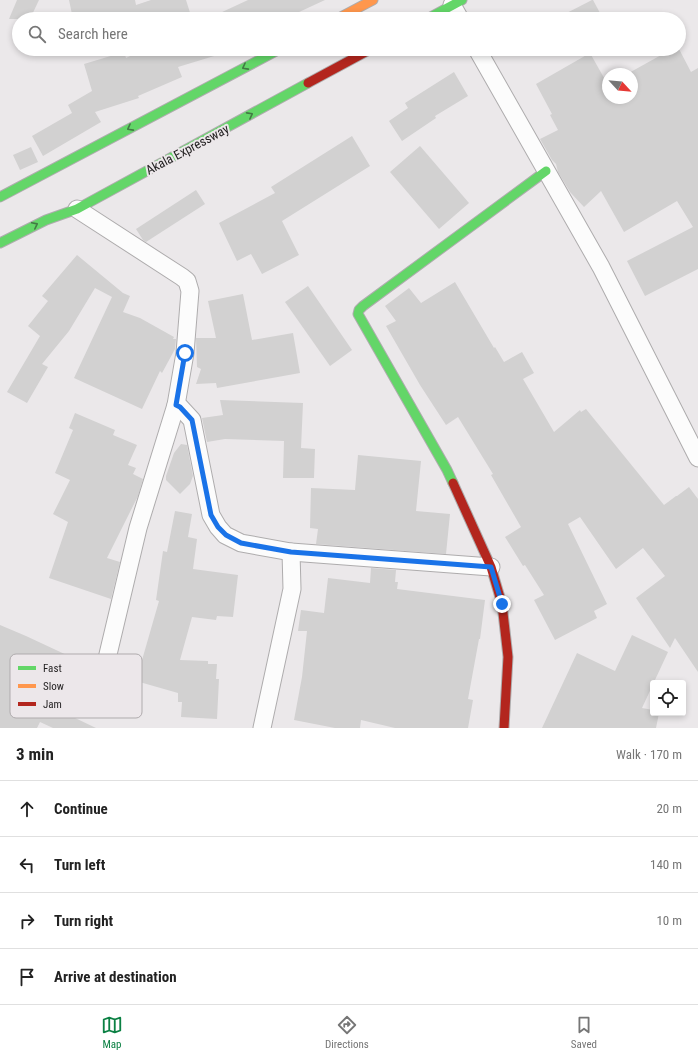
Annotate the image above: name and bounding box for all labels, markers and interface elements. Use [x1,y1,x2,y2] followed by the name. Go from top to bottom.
[12,12,686,56] search box
[26,23,48,45] icon: search
[58,25,128,43] text: Search here
[242,62,250,70] one-way arrow
[602,68,638,104] north arrow
[246,112,253,120] one-way arrow
[143,121,232,178] street label: Akala Expressway
[127,123,135,131] one-way arrow
[31,222,38,230] one-way arrow
[176,344,194,362] route start
[493,595,511,613] route end
[10,654,142,718] legend
[43,662,62,675] text: Fast
[43,680,64,693] text: Slow
[650,680,686,716] map controls
[650,680,686,716] button: locate
[43,698,62,711] text: Jam
[16,744,54,764] text: 3 min
[616,747,682,762] text: Walk · 170 m
[16,798,38,820] icon: ahead
[54,800,108,818] text: Continue
[656,801,682,816] text: 20 m
[16,854,38,876] icon: left
[54,856,105,874] text: Turn left
[650,857,682,872] text: 140 m
[16,910,38,932] icon: right
[54,912,113,930] text: Turn right
[656,913,682,928] text: 10 m
[16,966,38,988] icon: arrive
[54,968,177,986] text: Arrive at destination
[101,1014,123,1051] tab: Map
[325,1014,369,1051] tab: Directions
[571,1014,597,1051] tab: Saved

